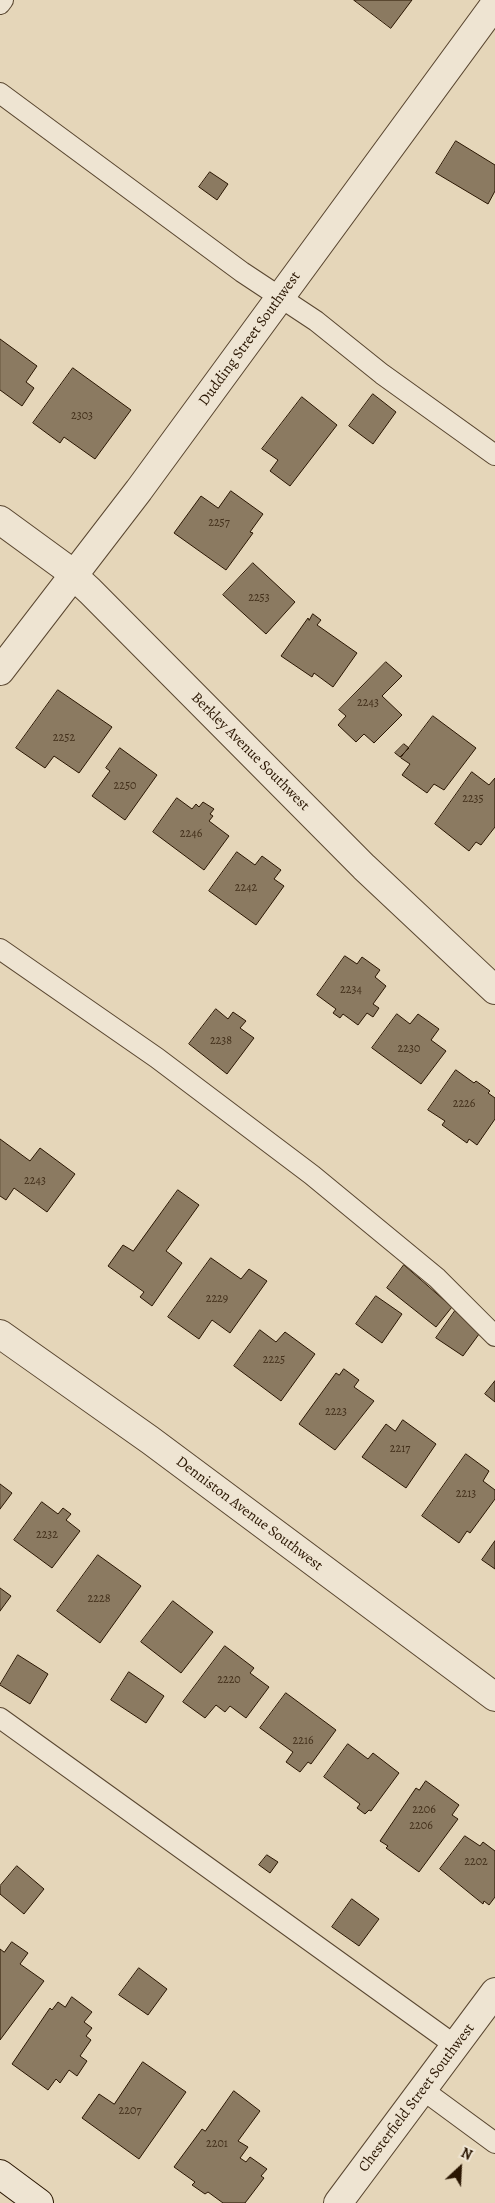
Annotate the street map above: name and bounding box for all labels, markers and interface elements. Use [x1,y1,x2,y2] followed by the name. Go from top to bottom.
[195,268,305,410] street label: Dudding Street Southwest
[71,409,93,423] house number: 2303
[208,516,230,530] house number: 2257
[248,591,270,605] house number: 2253
[187,689,313,815] street label: Berkley Avenue Southwest
[357,696,379,710] house number: 2243
[53,731,75,745] house number: 2252
[114,779,136,793] house number: 2250
[462,792,484,806] house number: 2235
[180,827,202,841] house number: 2246
[235,881,257,895] house number: 2242
[340,983,362,997] house number: 2234
[210,1034,232,1048] house number: 2238
[398,1042,420,1056] house number: 2230
[453,1097,475,1111] house number: 2226
[24,1174,46,1188] house number: 2243
[206,1292,228,1306] house number: 2229
[263,1353,285,1367] house number: 2225
[325,1405,347,1419] house number: 2223
[390,1442,410,1456] house number: 2217
[172,1453,326,1575] street label: Denniston Avenue Southwest
[456,1487,476,1501] house number: 2213
[36,1528,58,1542] house number: 2232
[88,1592,110,1606] house number: 2228
[217,1673,241,1687] house number: 2220
[292,1734,314,1748] house number: 2216
[412,1803,436,1817] house number: 2206
[409,1819,433,1833] house number: 2206
[464,1855,488,1869] house number: 2202
[355,2020,479,2176] street label: Chesterfield Street Southwest
[119,2104,141,2118] house number: 2207
[206,2137,228,2151] house number: 2201
[435,2143,485,2193] north arrow
[458,2143,475,2165] text: N

